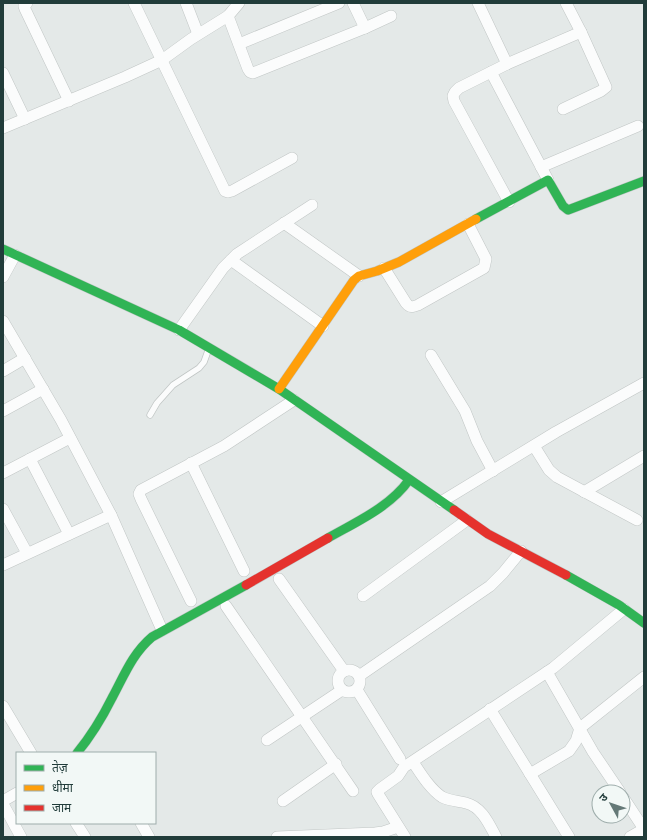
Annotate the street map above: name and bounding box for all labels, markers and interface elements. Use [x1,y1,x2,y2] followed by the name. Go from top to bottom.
[16,752,156,824] legend
[52,760,69,775] text: तेज़
[52,780,74,795] text: धीमा
[591,784,631,824] north arrow
[597,791,611,805] text: उ
[52,801,72,815] text: जाम

